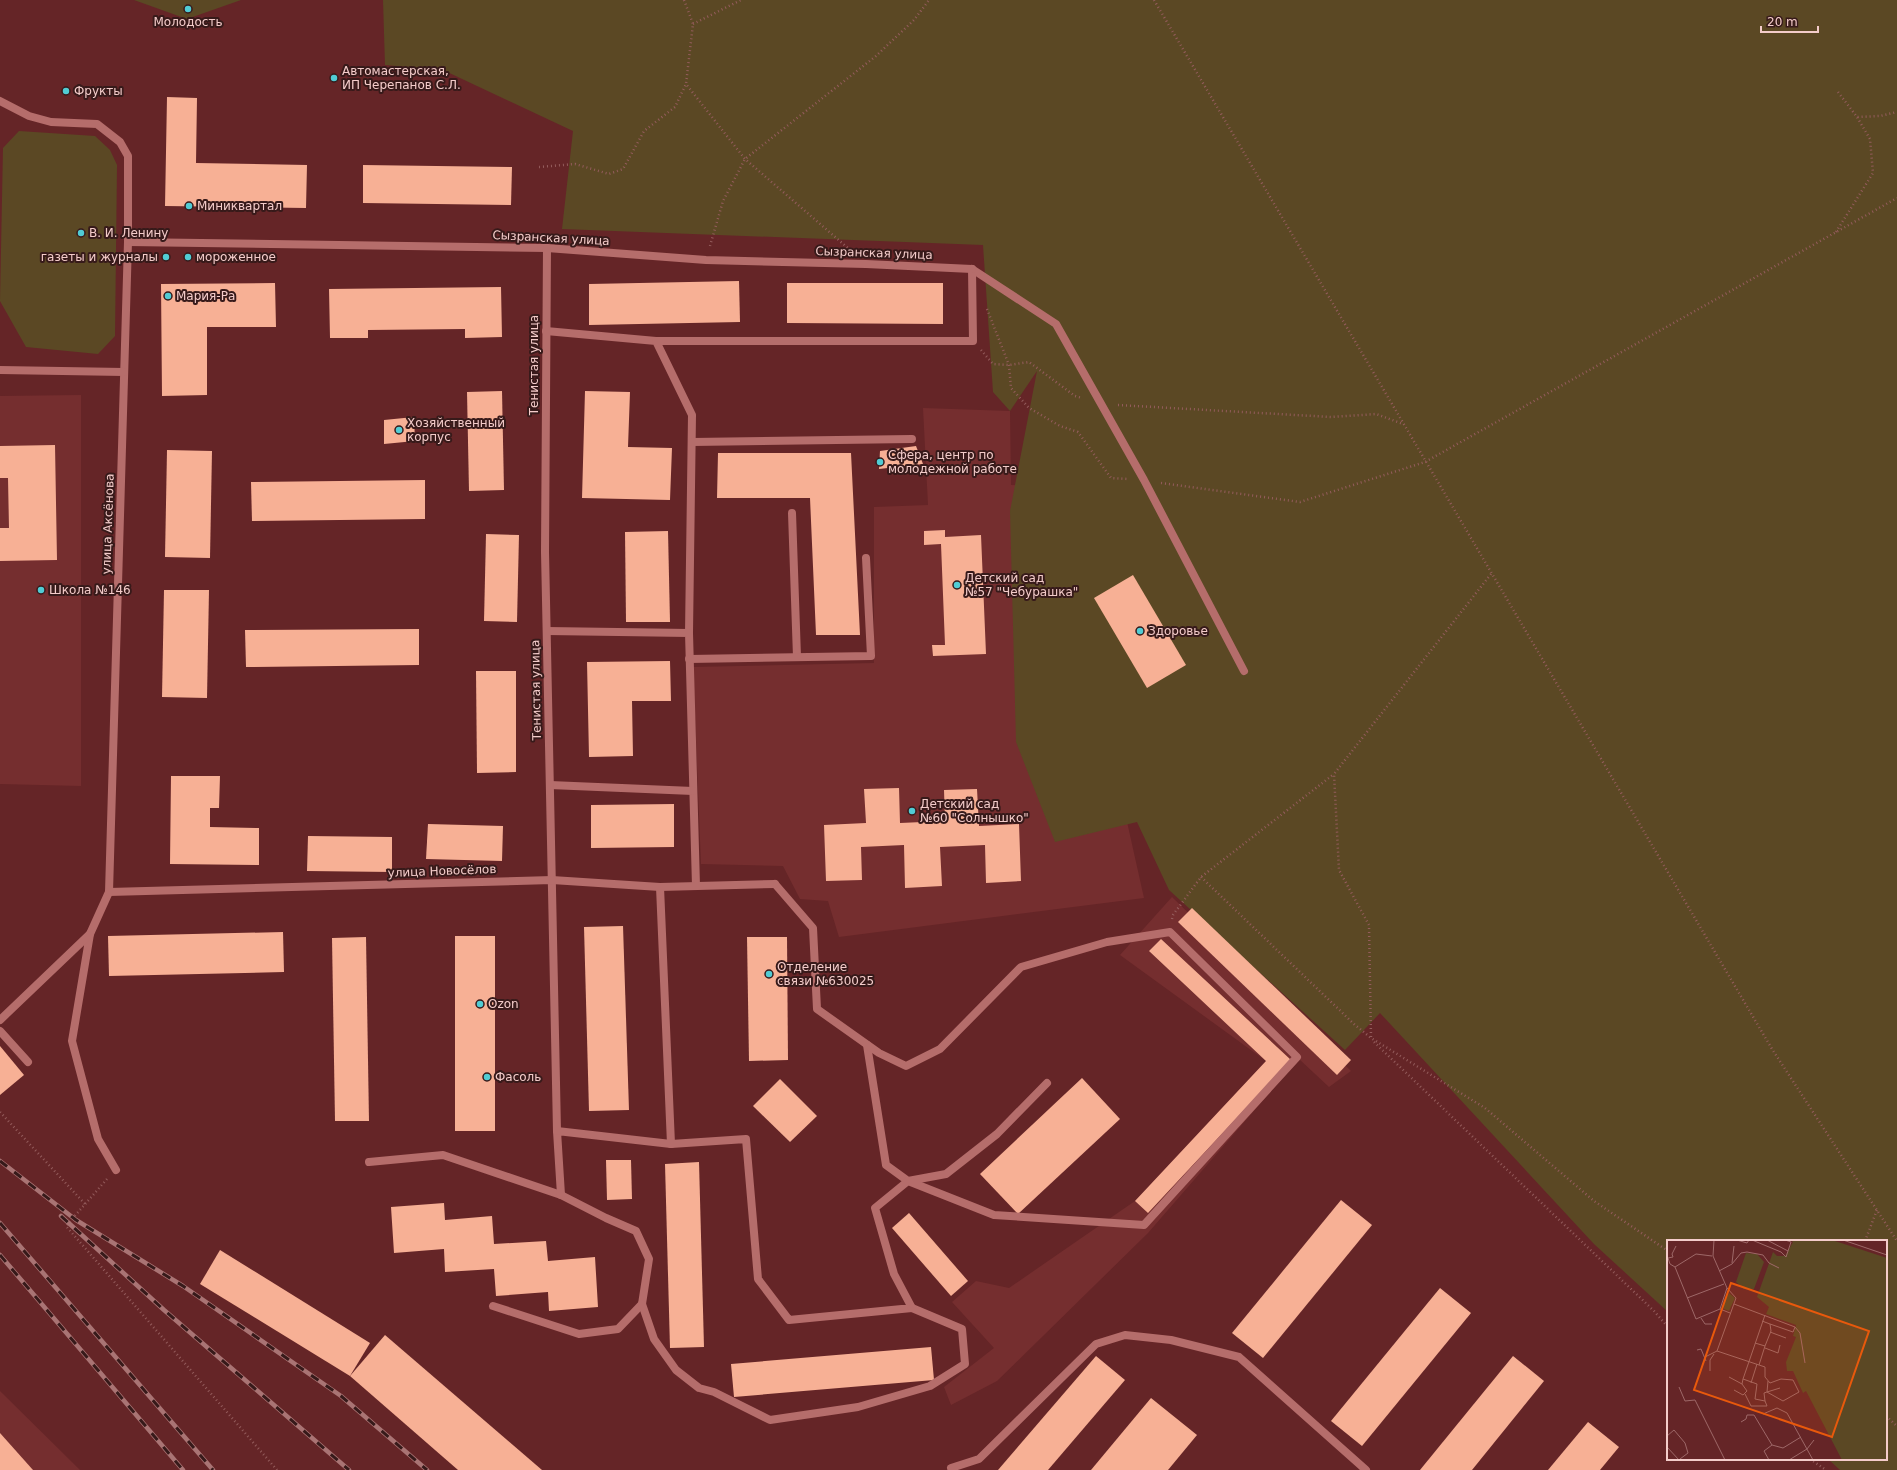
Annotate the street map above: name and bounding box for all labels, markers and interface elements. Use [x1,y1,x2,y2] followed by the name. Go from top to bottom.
[183,4,193,14] marker: Молодость
[1761,8,1818,34] scale bar
[153,15,223,29] place label: Молодость
[1767,15,1798,29] text: 20 m
[342,64,461,92] place label: Автомастерская, ИП Черепанов С.Л.
[329,73,339,83] marker: Автомастерская, ИП Черепанов С.Л.
[74,84,123,98] place label: Фрукты
[61,86,71,96] marker: Фрукты
[197,199,282,213] place label: Миниквартал
[184,201,194,211] marker: Миниквартал
[89,226,168,240] place label: В. И. Ленину
[76,228,86,238] marker: В. И. Ленину
[492,228,610,248] street label: Сызранская улица
[815,244,933,262] street label: Сызранская улица
[41,250,158,264] place label: газеты и журналы
[196,250,276,264] place label: мороженное
[161,252,171,262] marker: газеты и журналы
[183,252,193,262] marker: мороженное
[176,289,235,303] place label: Мария-Ра
[163,291,173,301] marker: Мария-Ра
[527,315,541,416] street label: Тенистая улица
[407,416,505,444] place label: Хозяйственный корпус
[394,425,404,435] marker: Хозяйственный корпус
[888,448,1017,476] place label: Сфера, центр по молодежной работе
[875,457,885,467] marker: Сфера, центр по молодежной работе
[99,473,117,575] street label: улица Аксёнова
[965,571,1078,599] place label: Детский сад №57 "Чебурашка"
[952,580,962,590] marker: Детский сад №57 "Чебурашка"
[49,583,131,597] place label: Школа №146
[36,585,46,595] marker: Школа №146
[1148,624,1208,638] place label: Здоровье
[1135,626,1145,636] marker: Здоровье
[528,640,544,741] street label: Тенистая улица
[920,797,1029,825] place label: Детский сад №60 "Солнышко"
[907,806,917,816] marker: Детский сад №60 "Солнышко"
[387,862,497,880] street label: улица Новосёлов
[777,960,874,988] place label: Отделение связи №630025
[764,969,774,979] marker: Отделение связи №630025
[488,997,519,1011] place label: Ozon
[475,999,485,1009] marker: Ozon
[495,1070,541,1084] place label: Фасоль
[482,1072,492,1082] marker: Фасоль
[1667,1240,1887,1460] inset map

